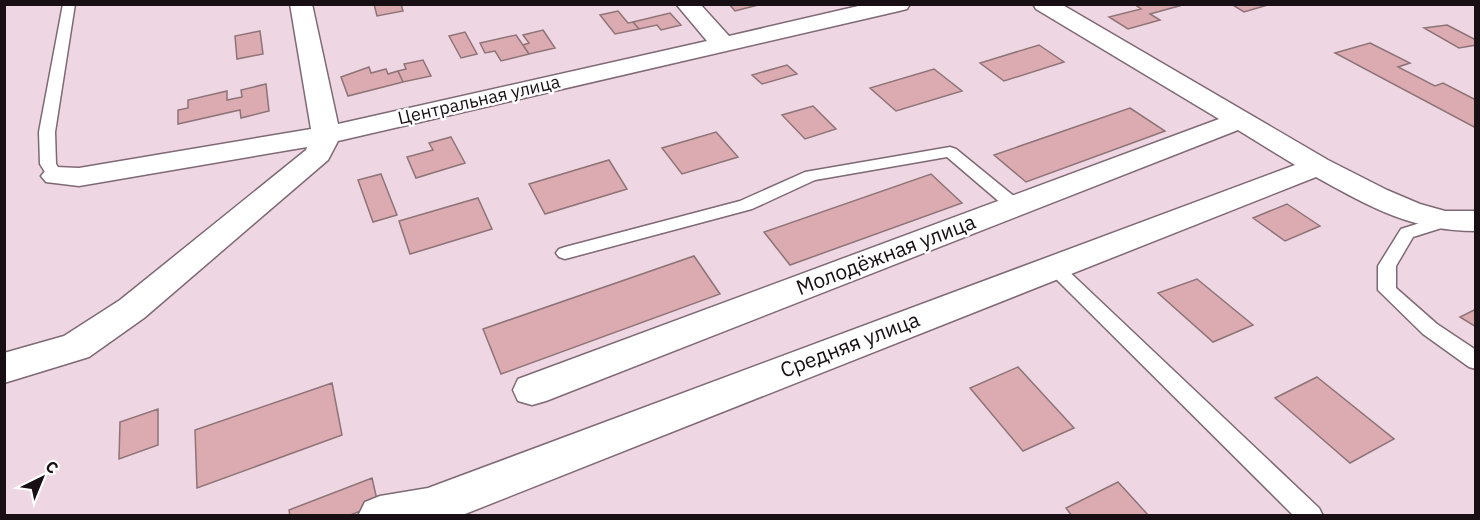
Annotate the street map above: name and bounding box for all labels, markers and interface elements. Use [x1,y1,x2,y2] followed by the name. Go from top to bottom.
[396,70,563,129] street label: Центральная улица
[792,207,979,301] street label: Молодёжная улица
[776,305,923,384] street label: Средняя улица
[12,448,72,508] north arrow
[42,456,63,478] text: С

